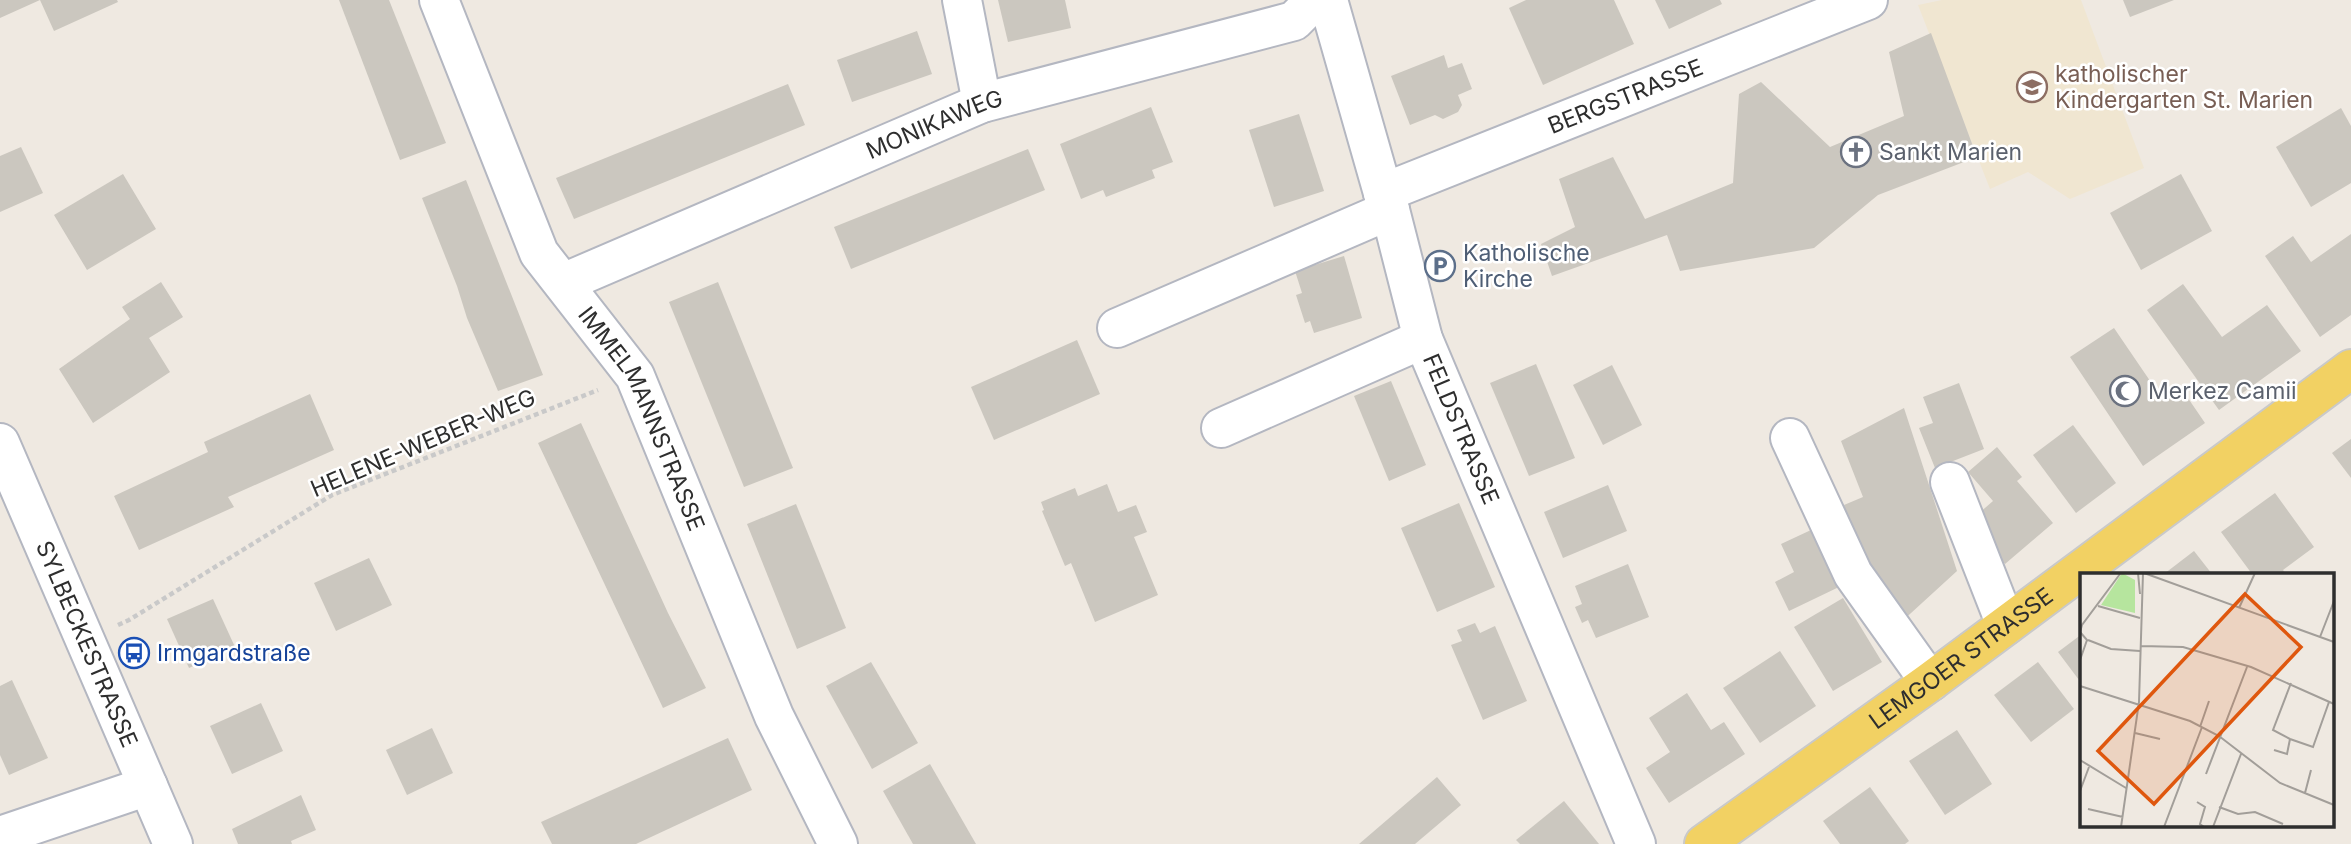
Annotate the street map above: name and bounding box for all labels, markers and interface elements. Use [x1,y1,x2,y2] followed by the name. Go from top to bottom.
[1544,53,1707,140] street label: BERGSTRASSE
[2055,60,2313,114] place label: katholischer Kindergarten St. Marien
[2015,70,2049,104] school or university icon: katholischer Kindergarten St. Marien
[862,84,1006,165] street label: MONIKAWEG
[1839,135,1873,169] church icon: Sankt Marien
[1879,138,2022,166] place label: Sankt Marien
[1463,239,1590,293] place label: Katholische Kirche
[1423,249,1457,283] parking icon: Katholische Kirche
[572,301,711,535] street label: IMMELMANNSTRASSE
[1417,350,1505,509] street label: FELDSTRASSE
[2108,374,2142,408] mosque icon: Merkez Camii
[2148,377,2297,405] place label: Merkez Camii
[306,383,540,503] street label: HELENE-WEBER-WEG
[30,537,144,752] street label: SYLBECKESTRASSE
[2080,573,2334,826] inset map
[1864,582,2058,735] street label: LEMGOER STRASSE
[117,636,151,670] bus stop icon: Irmgardstraße
[157,639,311,667] place label: Irmgardstraße

